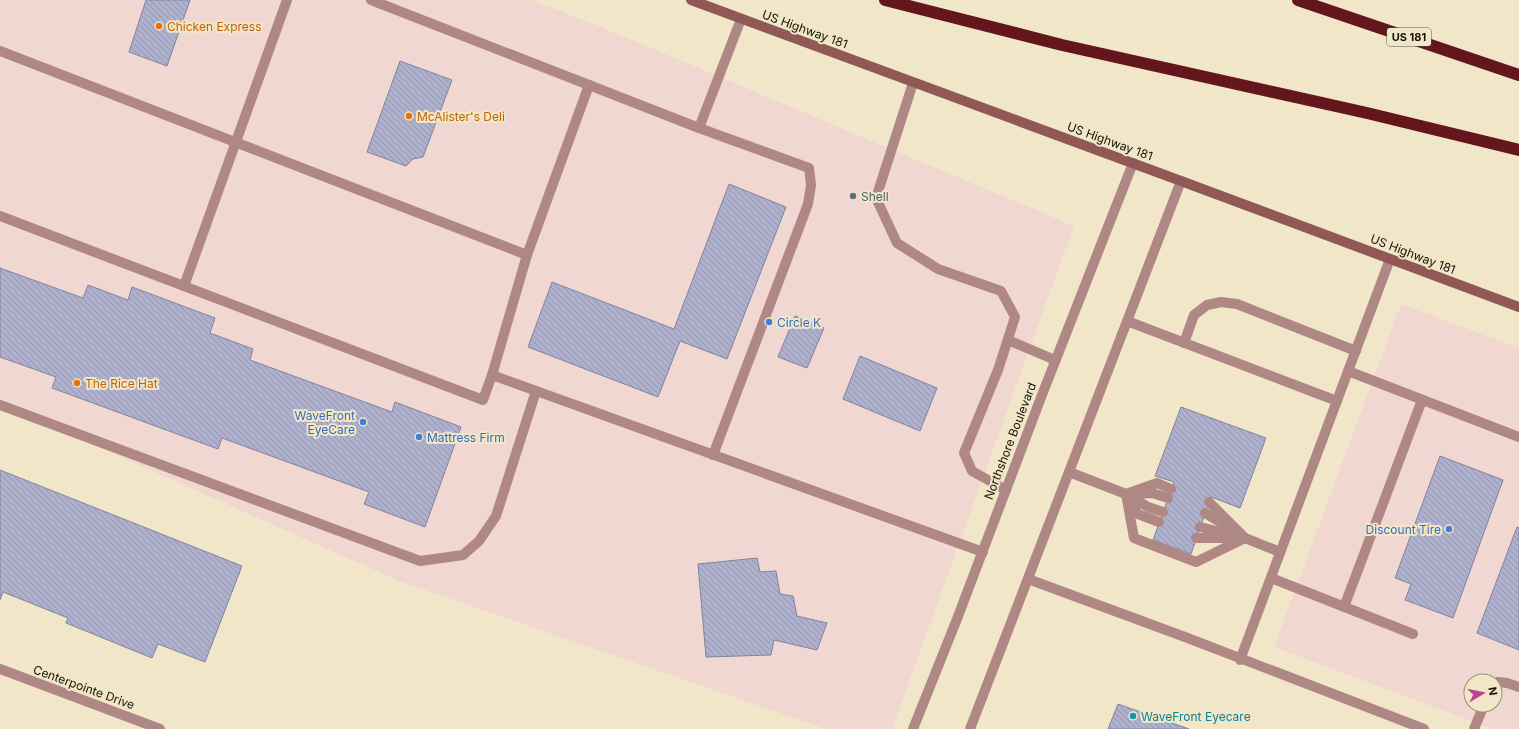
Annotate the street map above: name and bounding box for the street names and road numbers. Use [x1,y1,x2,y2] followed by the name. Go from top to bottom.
[760,7,850,51] street label: US Highway 181
[1387,28,1431,46] road number: US 181
[1065,119,1155,163] street label: US Highway 181
[1368,231,1458,277] street label: US Highway 181
[981,380,1039,502] street label: Northshore Boulevard
[31,662,137,712] street label: Centerpointe Drive

